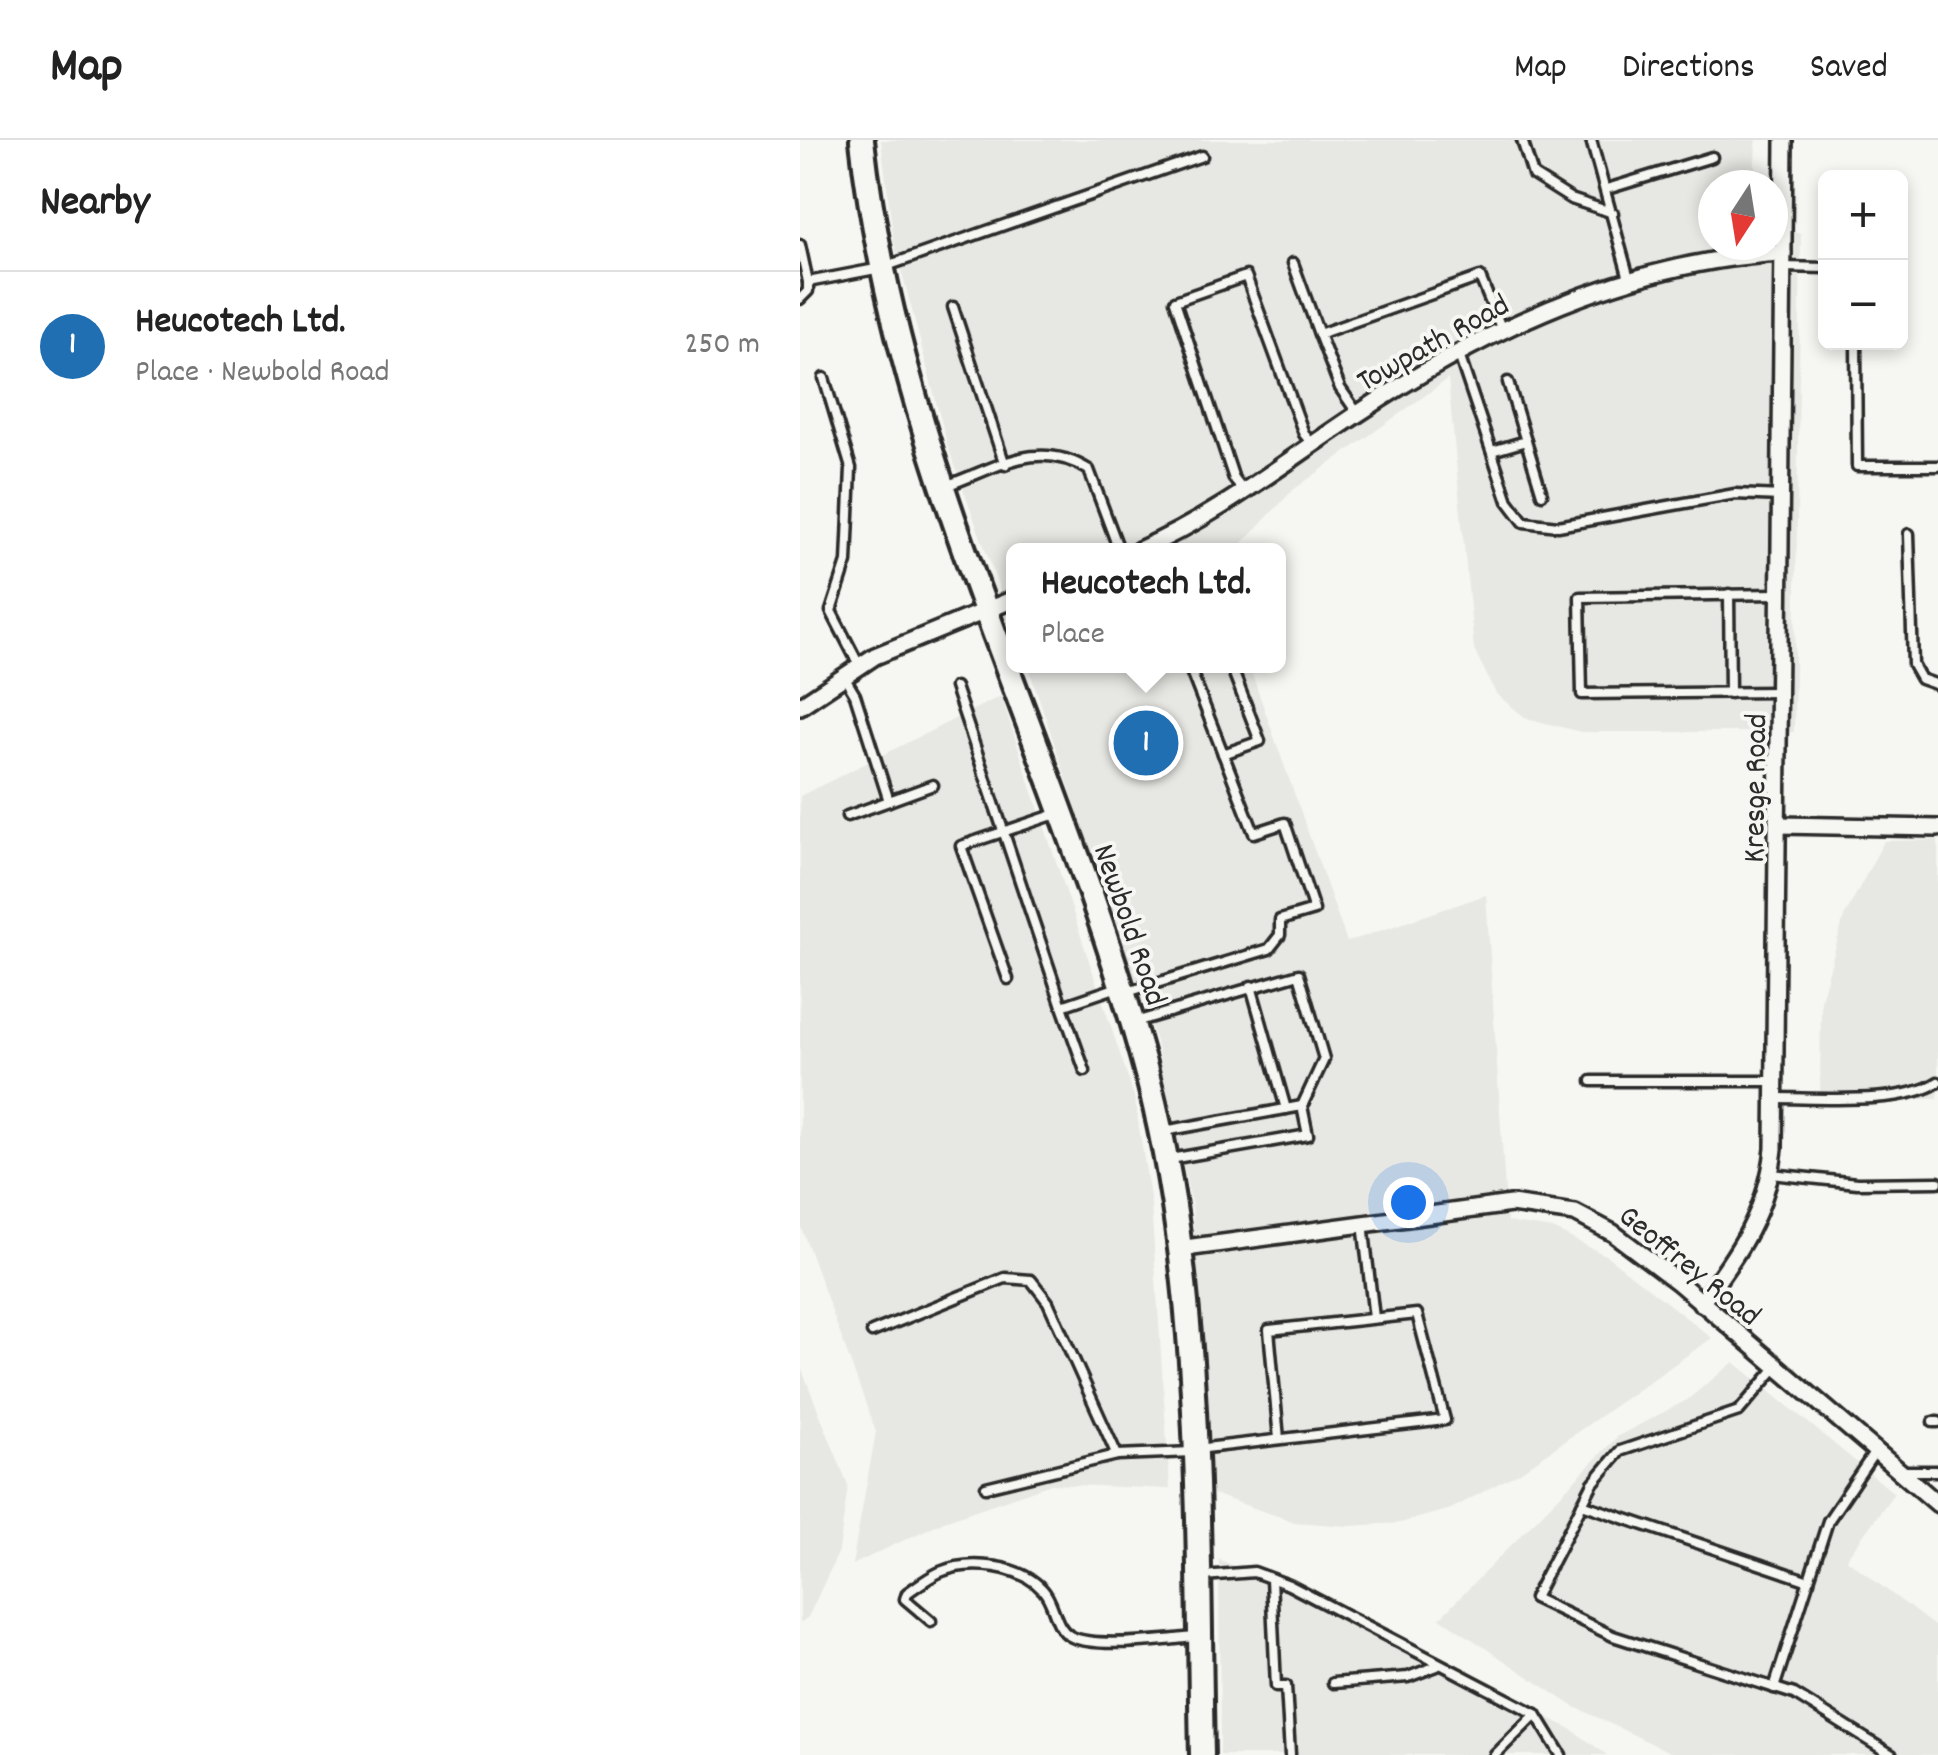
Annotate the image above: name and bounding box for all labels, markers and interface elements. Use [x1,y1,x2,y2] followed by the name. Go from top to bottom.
[50,35,123,104] text: Map
[1514,44,1567,94] text: Map
[1622,44,1755,94] text: Directions
[1810,44,1888,94] text: Saved
[1698,170,1788,260] north arrow
[1818,170,1908,350] map controls
[1818,170,1908,260] button: +
[40,175,150,235] text: Nearby
[1818,260,1908,350] button: −
[1350,284,1519,406] street label: Towpath Road
[135,296,346,351] text: Heucotech Ltd.
[69,323,76,369] text: 1
[684,323,760,369] text: 250 m
[135,351,389,397] text: Place · Newbold Road
[1006,543,1286,673] popup
[1041,558,1251,613] text: Heucotech Ltd.
[1041,613,1105,659] text: Place
[1114,706,1178,780] pin: 1
[1734,713,1782,863] street label: Kresge Road
[1078,839,1176,1013] street label: Newbold Road
[1383,1177,1434,1228] your location
[1606,1196,1769,1340] street label: Geoffrey Road

